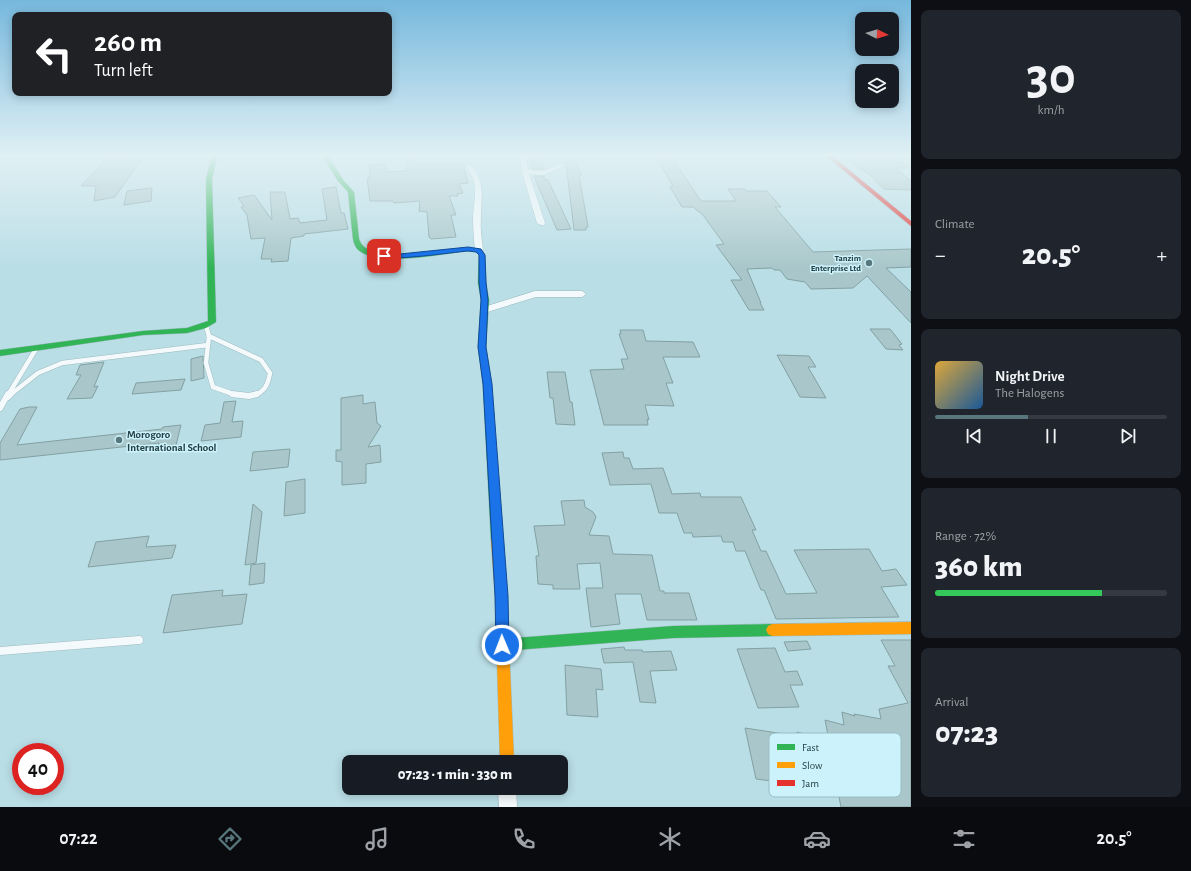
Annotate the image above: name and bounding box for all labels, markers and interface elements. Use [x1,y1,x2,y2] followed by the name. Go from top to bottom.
[855,12,899,56] north arrow
[855,12,899,108] map controls
[28,28,80,80] icon: left
[94,29,162,57] text: 260 m
[1026,51,1076,103] text: 30
[94,62,153,80] text: Turn left
[855,64,899,108] button: layers
[1038,104,1064,117] text: km/h
[935,218,974,231] text: Climate
[367,239,401,273] pin
[1022,240,1080,270] text: 20.5°
[935,244,946,266] text: −
[1156,244,1167,266] text: +
[373,245,395,267] icon: arrive
[811,254,861,273] place label: Tanzim Enterprise Ltd
[864,258,874,268] marker: Tanzim Enterprise Ltd
[995,369,1065,384] text: Night Drive
[995,387,1064,400] text: The Halogens
[963,425,985,447] icon: previous
[1040,425,1062,447] icon: pause
[1117,425,1139,447] icon: next
[127,429,217,453] place label: Morogoro International School
[114,435,124,445] marker: Morogoro International School
[935,530,996,543] text: Range · 72%
[935,552,1022,582] text: 360 km
[481,624,523,666] position arrow
[935,696,968,709] text: Arrival
[935,718,998,748] text: 07:23
[769,733,901,797] legend
[802,742,820,753] text: Fast
[12,743,64,795] speed limit sign: 40
[802,760,823,771] text: Slow
[398,767,512,782] text: 07:23 · 1 min · 330 m
[802,778,819,789] text: Jam
[216,825,244,853] icon: directions
[363,825,391,853] icon: music
[510,825,538,853] icon: phone
[656,825,684,853] icon: climate
[803,825,831,853] icon: car
[950,825,978,853] icon: filters
[59,830,98,848] text: 07:22
[1097,830,1132,848] text: 20.5°

